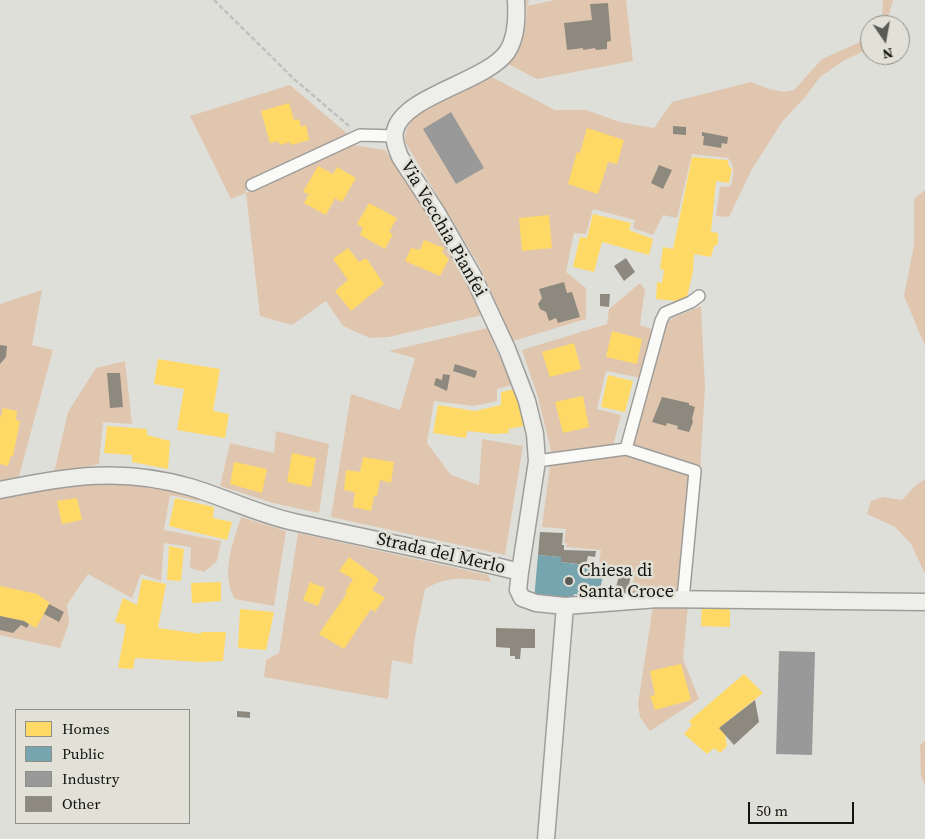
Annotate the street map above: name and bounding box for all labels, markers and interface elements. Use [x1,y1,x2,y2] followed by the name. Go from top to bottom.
[860,15,910,65] north arrow
[881,43,895,65] text: N
[395,157,491,301] street label: Via Vecchia Pianfei
[375,529,507,579] street label: Strada del Merlo
[579,560,674,602] place label: Chiesa di Santa Croce
[563,575,575,587] marker: Chiesa di Santa Croce
[15,709,190,824] legend
[62,718,109,739] text: Homes
[62,743,104,764] text: Public
[62,768,119,789] text: Industry
[750,792,856,824] scale bar
[62,793,101,814] text: Other
[756,800,788,821] text: 50 m

